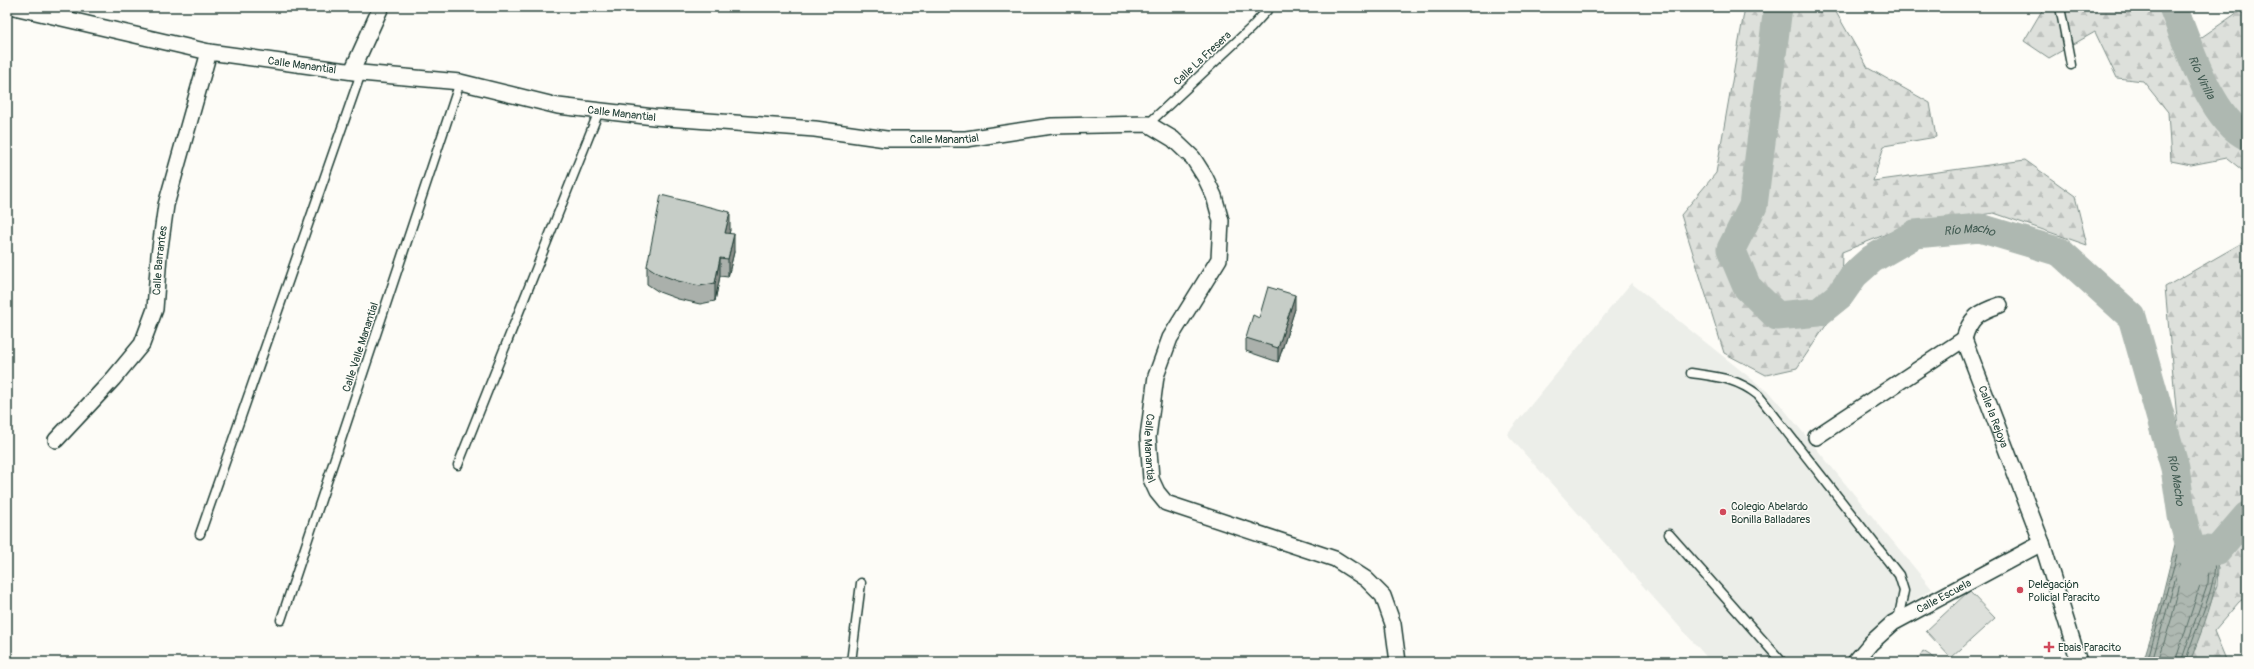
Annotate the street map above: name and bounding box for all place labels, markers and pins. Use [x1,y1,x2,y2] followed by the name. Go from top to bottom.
[1731,500,1810,526] place label: Colegio Abelardo Bonilla Balladares
[1718,507,1728,517] marker: Colegio Abelardo Bonilla Balladares
[2028,578,2100,604] place label: Delegación Policial Paracito
[2015,585,2025,595] marker: Delegación Policial Paracito
[2043,641,2055,653] marker: Ebais Paracito
[2058,641,2121,654] place label: Ebais Paracito

